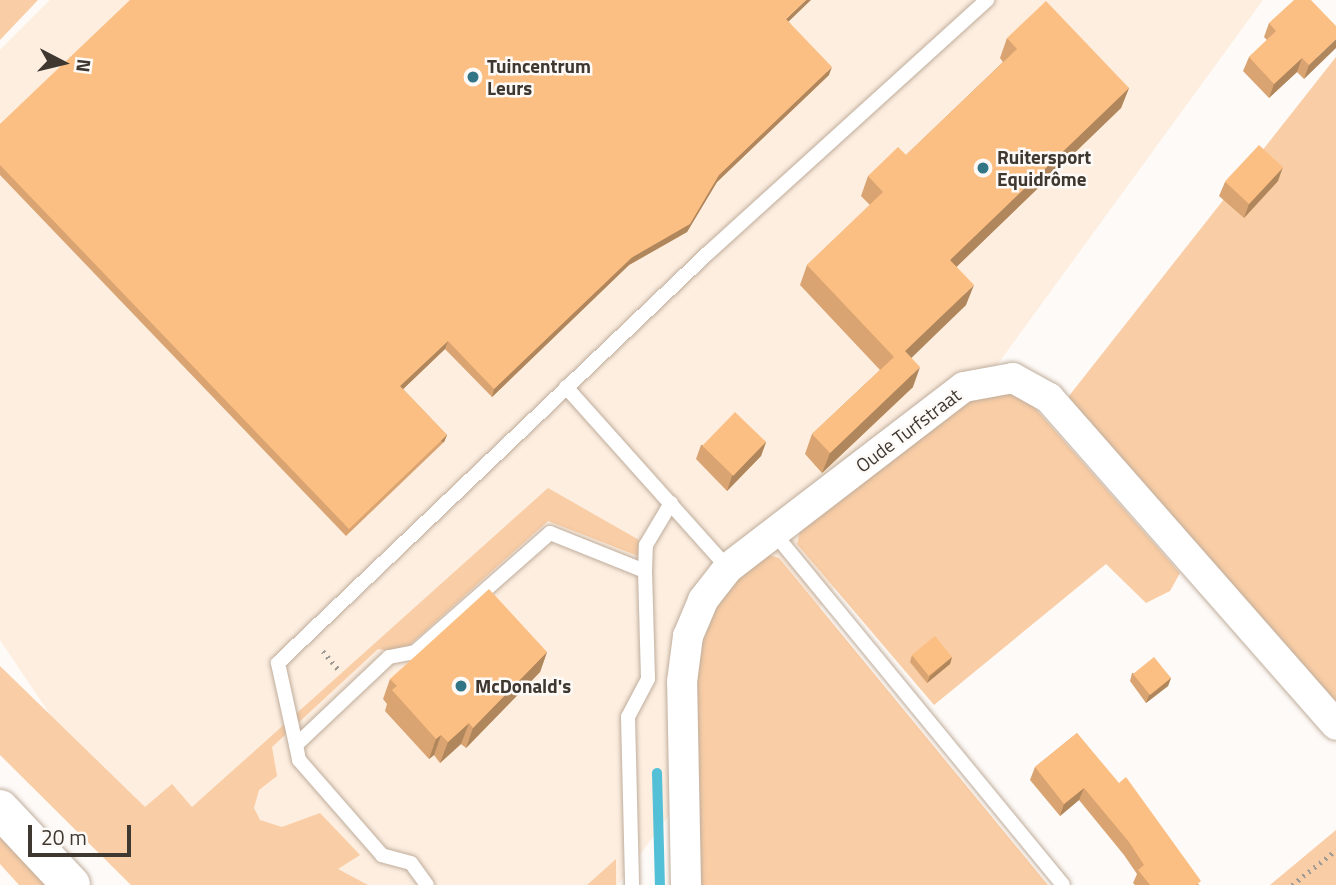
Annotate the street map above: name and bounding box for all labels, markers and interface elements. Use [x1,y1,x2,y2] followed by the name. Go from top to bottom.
[28,28,98,98] north arrow
[487,55,591,99] place label: Tuincentrum Leurs
[69,57,100,74] text: N
[465,69,481,85] marker: Tuincentrum Leurs
[997,146,1091,190] place label: Ruitersport Equidrôme
[975,160,991,176] marker: Ruitersport Equidrôme
[851,383,965,477] street label: Oude Turfstraat
[475,675,571,697] place label: McDonald's
[453,678,469,694] marker: McDonald's
[32,812,135,856] scale bar
[41,821,87,853] text: 20 m

